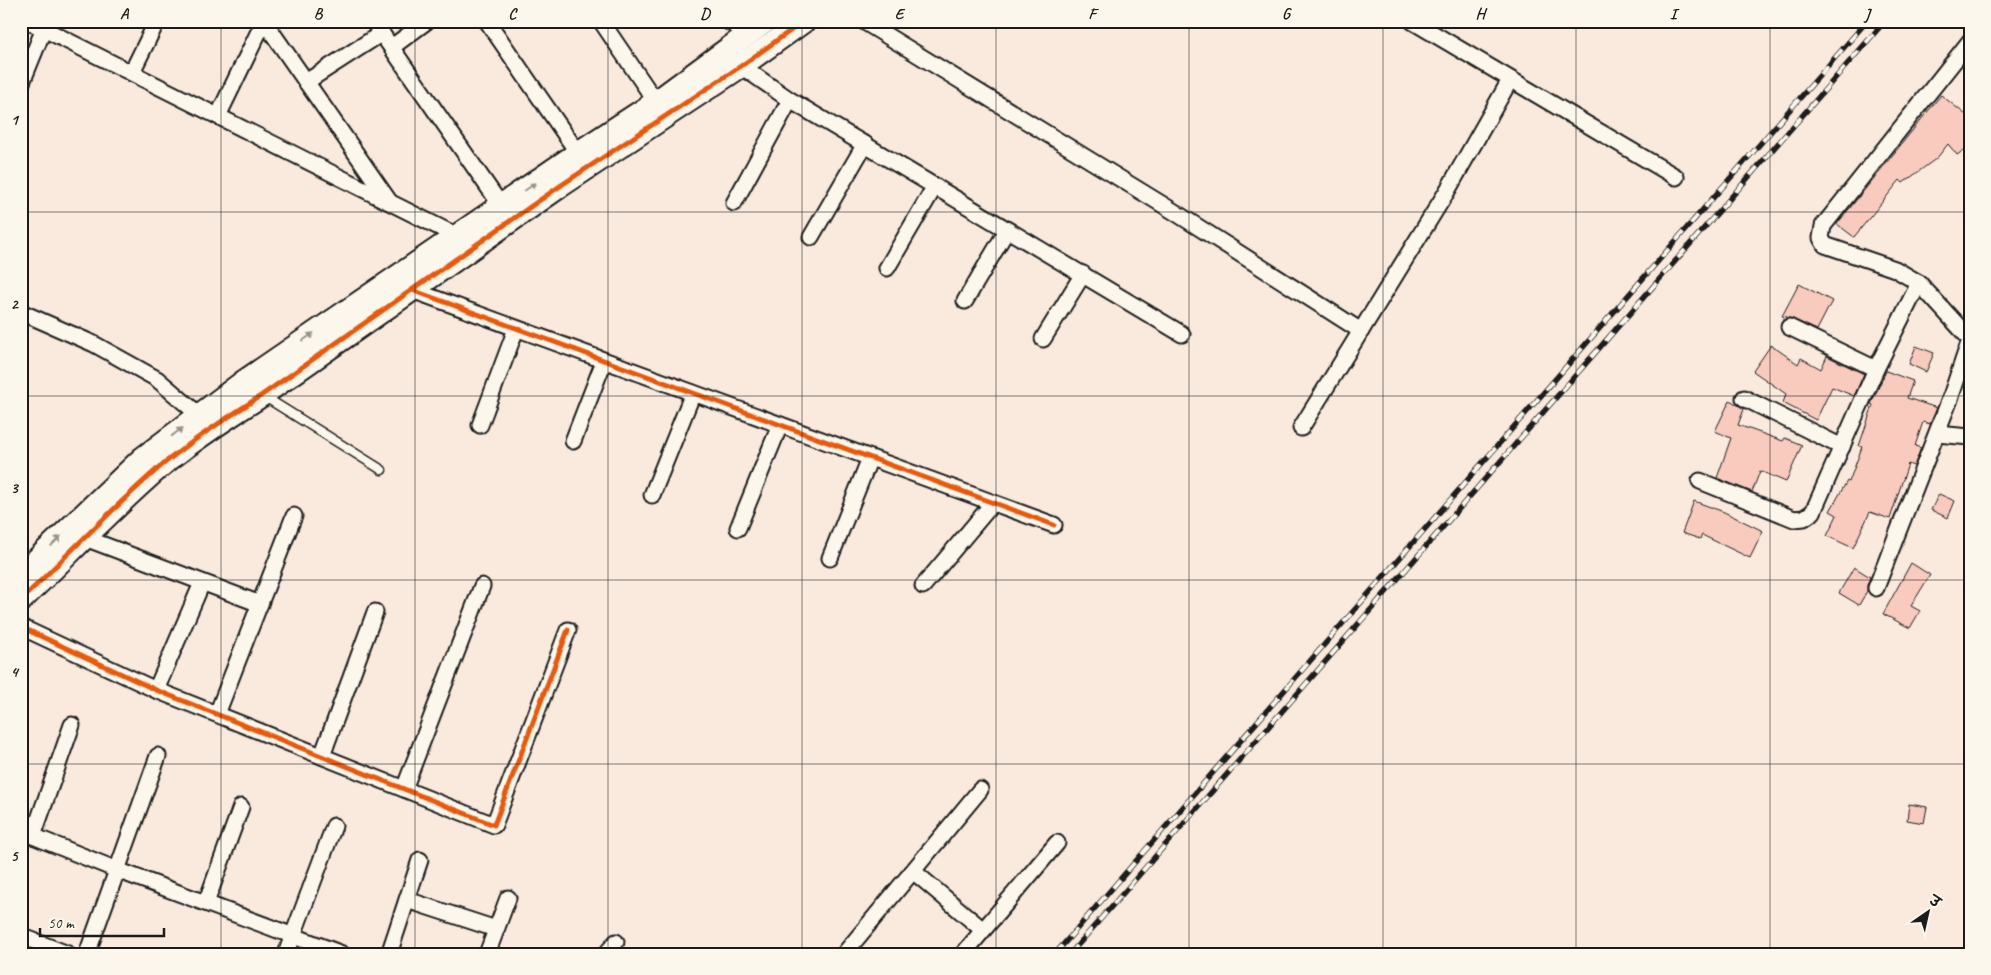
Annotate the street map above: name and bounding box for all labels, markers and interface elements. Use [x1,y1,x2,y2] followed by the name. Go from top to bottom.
[120,4,130,24] text: A
[314,4,324,24] text: B
[508,4,518,24] text: C
[700,4,711,24] text: D
[895,4,906,24] text: E
[1088,4,1099,24] text: F
[1282,4,1292,24] text: G
[1475,4,1487,24] text: H
[1670,4,1680,24] text: I
[1863,4,1872,24] text: J
[10,110,19,130] text: 1
[523,182,537,192] one-way arrow
[10,294,19,314] text: 2
[302,332,315,342] one-way arrow
[170,427,183,438] one-way arrow
[10,478,19,498] text: 3
[50,535,62,547] one-way arrow
[10,662,19,682] text: 4
[11,846,20,866] text: 5
[1904,888,1954,938] north arrow
[1925,891,1945,912] text: उ
[40,905,164,937] scale bar
[48,914,75,933] text: 50 m

